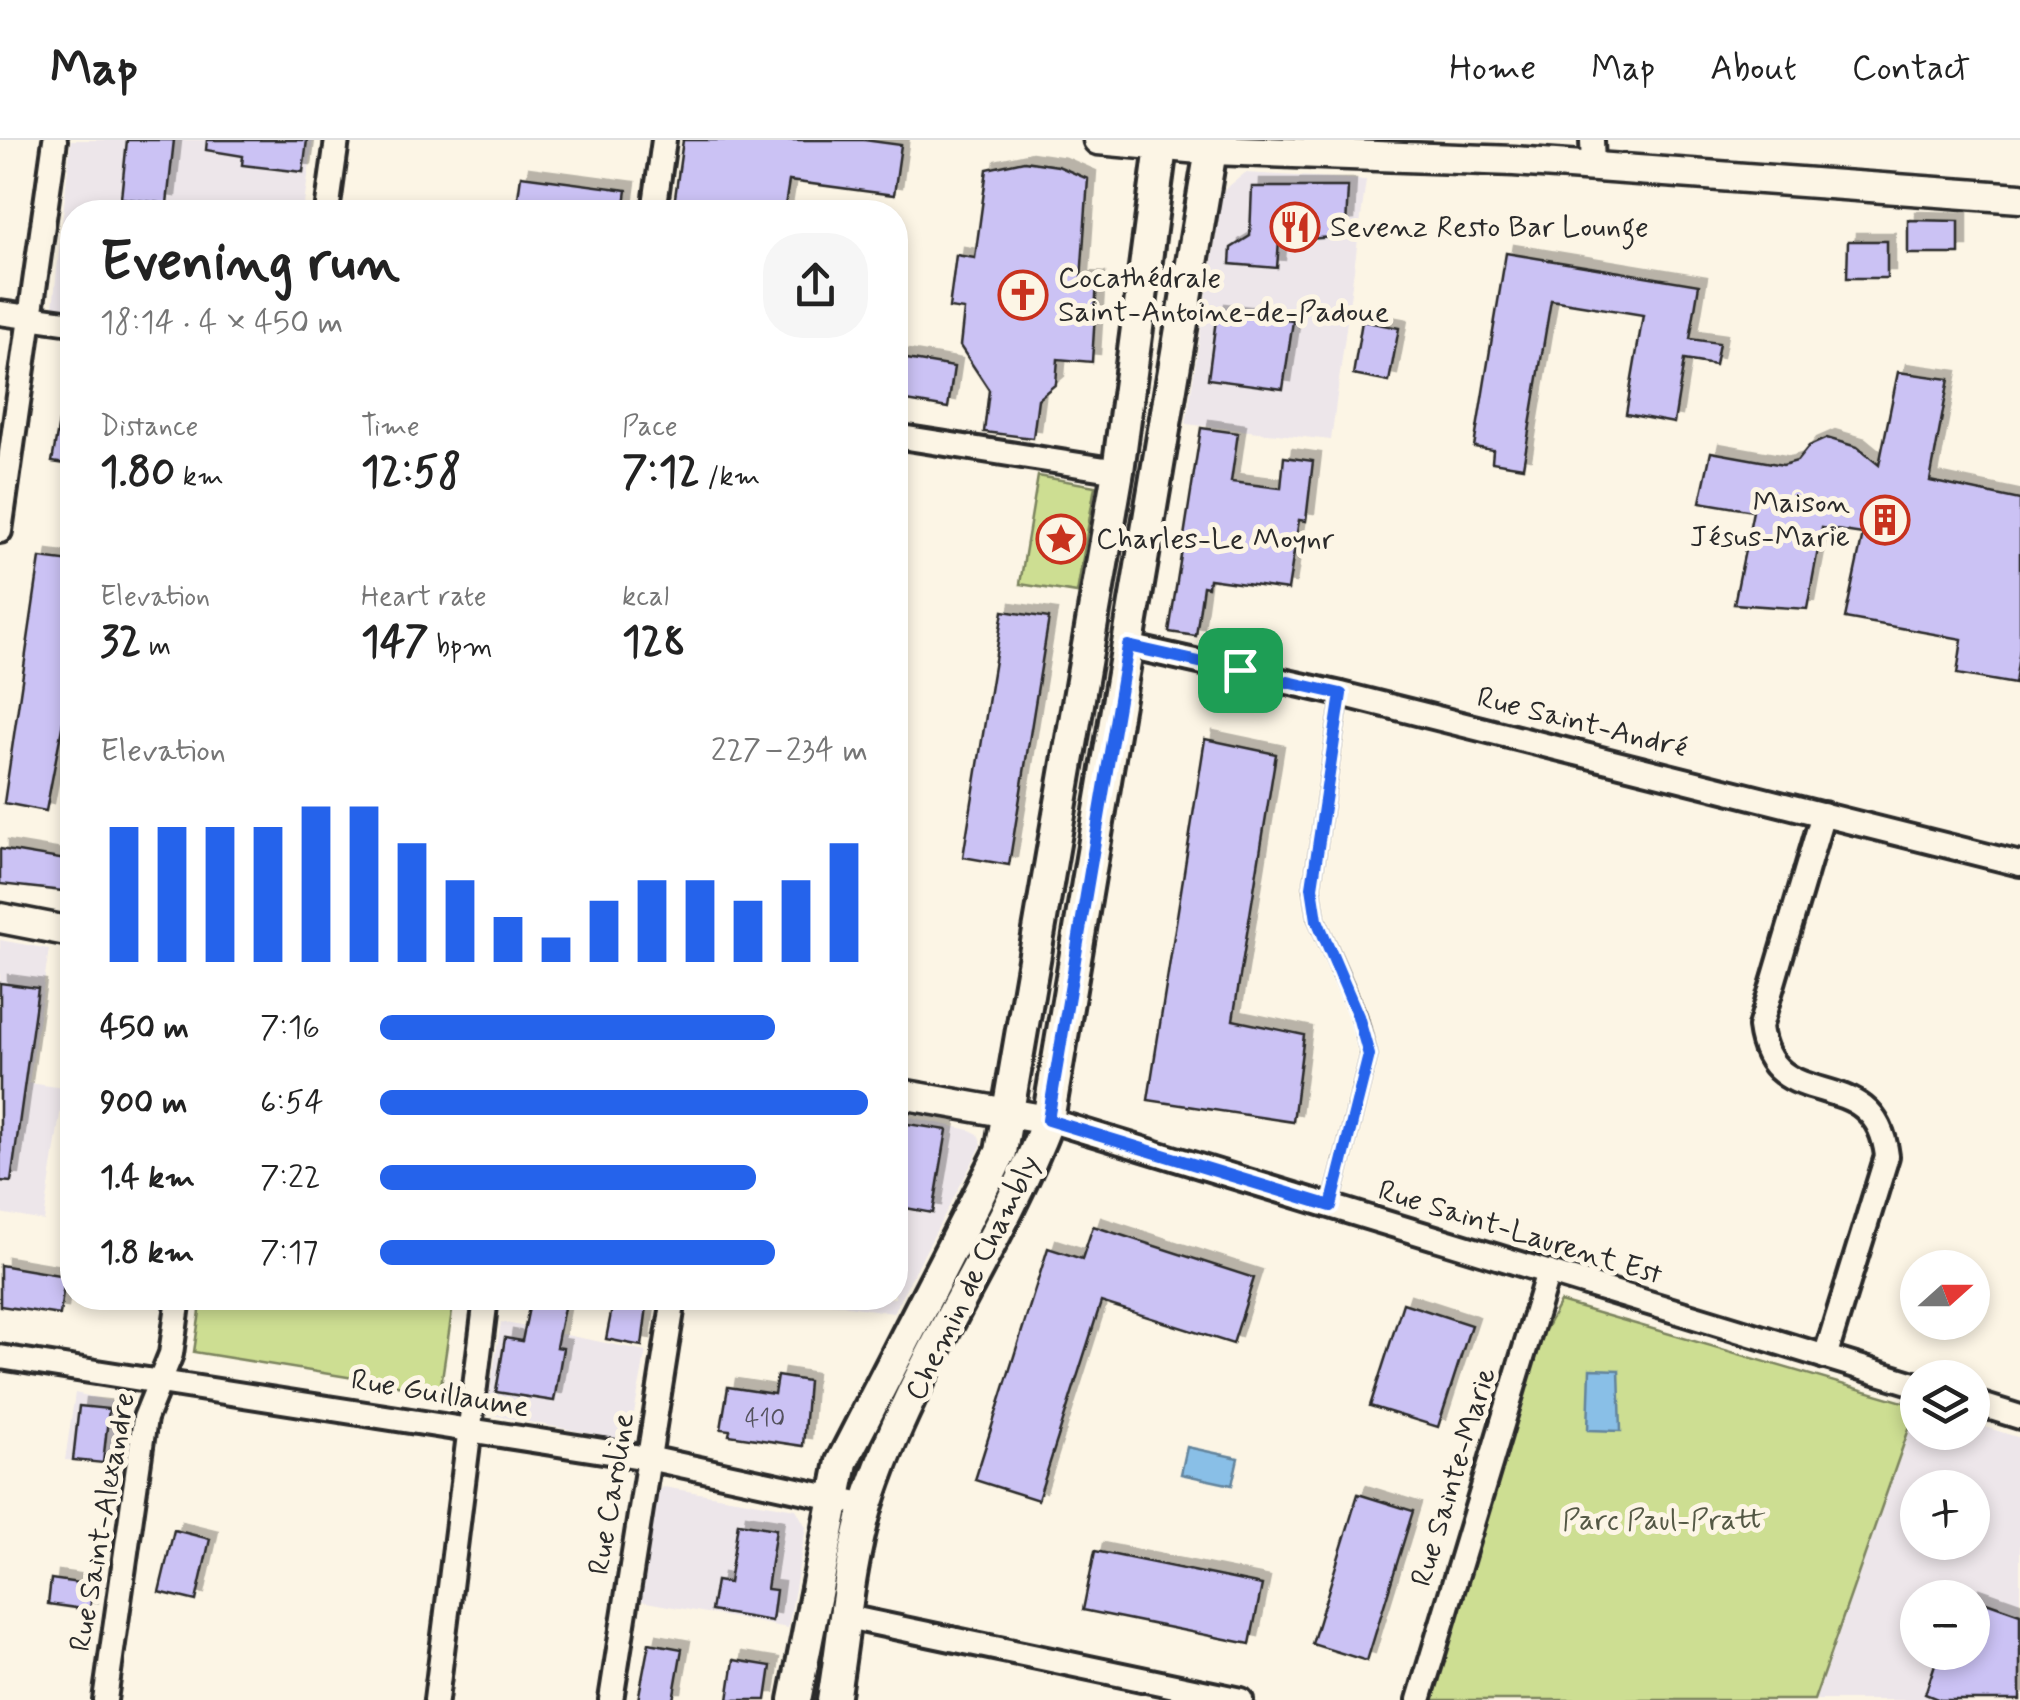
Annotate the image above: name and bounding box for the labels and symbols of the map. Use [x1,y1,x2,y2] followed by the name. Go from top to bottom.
[1269,201,1321,253] restaurant icon: Sevenz Resto Bar Lounge
[1330,208,1649,250] place label: Sevenz Resto Bar Lounge
[1058,259,1389,332] place label: Cocathédrale Saint-Antoine-de-Padoue
[997,269,1049,321] church icon: Cocathédrale Saint-Antoine-de-Padoue
[1690,484,1850,557] place label: Maison Jésus-Marie
[1859,494,1911,546] building icon: Maison Jésus-Marie
[1035,513,1087,565] place icon: Charles-Le Moynr
[1096,520,1335,559] place label: Charles-Le Moynr
[1198,628,1283,713] pin
[1473,678,1691,768] street label: Rue Saint-André
[897,1149,1049,1407] street label: Chemin de Chambly
[1373,1171,1667,1295] street label: Rue Saint-Laurent Est
[1900,1250,1990,1340] north arrow
[348,1361,532,1427] street label: Rue Guillaume
[1402,1363,1506,1591] street label: Rue Sainte-Marie
[61,1389,145,1655] street label: Rue Saint-Alexandre
[745,1403,785,1436] house number: 410
[580,1410,644,1578] street label: Rue Caroline
[1562,1501,1766,1540] park label: Parc Paul-Pratt

